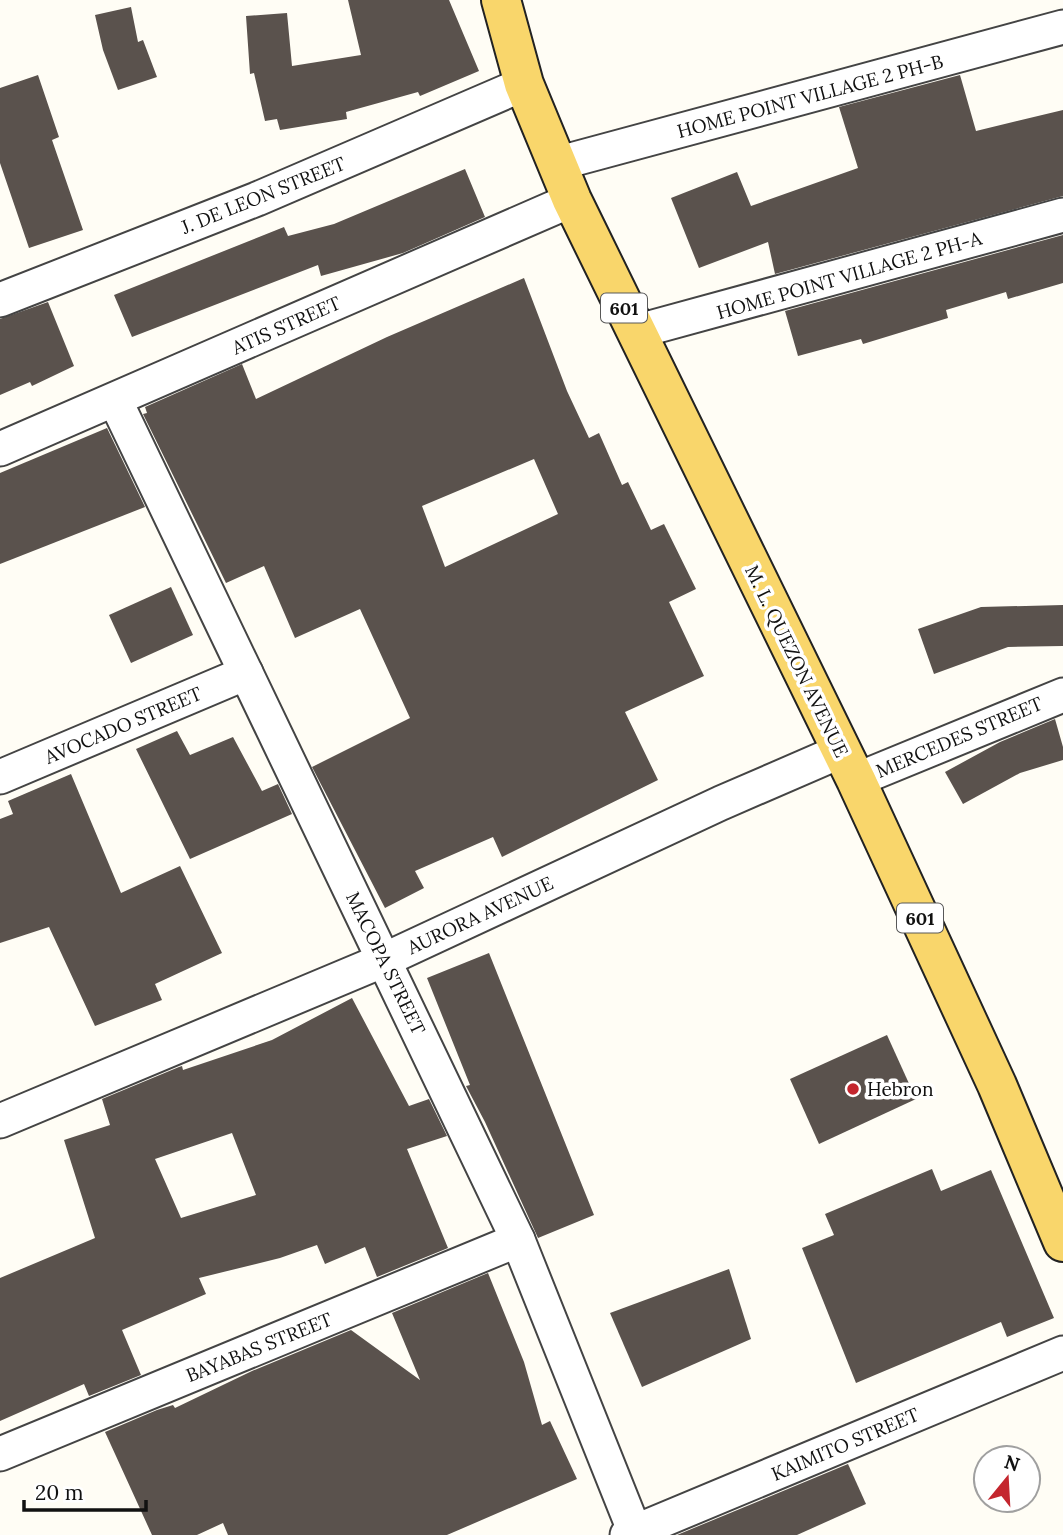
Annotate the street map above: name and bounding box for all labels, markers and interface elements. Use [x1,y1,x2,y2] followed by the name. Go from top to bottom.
[674,49,946,143] street label: HOME POINT VILLAGE 2 PH-B
[176,151,349,239] street label: J. DE LEON STREET
[714,225,985,324] street label: HOME POINT VILLAGE 2 PH-A
[227,290,344,360] street label: ATIS STREET
[601,294,647,322] road number: 601
[740,561,854,761] street label: M. L. QUEZON AVENUE
[40,681,205,769] street label: AVOCADO STREET
[872,691,1046,783] street label: MERCEDES STREET
[402,871,557,960] street label: AURORA AVENUE
[341,888,431,1038] street label: MACOPA STREET
[897,903,943,932] road number: 601
[867,1077,934,1101] place label: Hebron
[845,1081,861,1097] marker: Hebron
[182,1307,336,1387] street label: BAYABAS STREET
[768,1402,922,1486] street label: KAIMITO STREET
[972,1444,1042,1514] north arrow
[1002,1449,1023,1477] text: N
[24,1468,147,1512] scale bar
[35,1479,84,1506] text: 20 m

